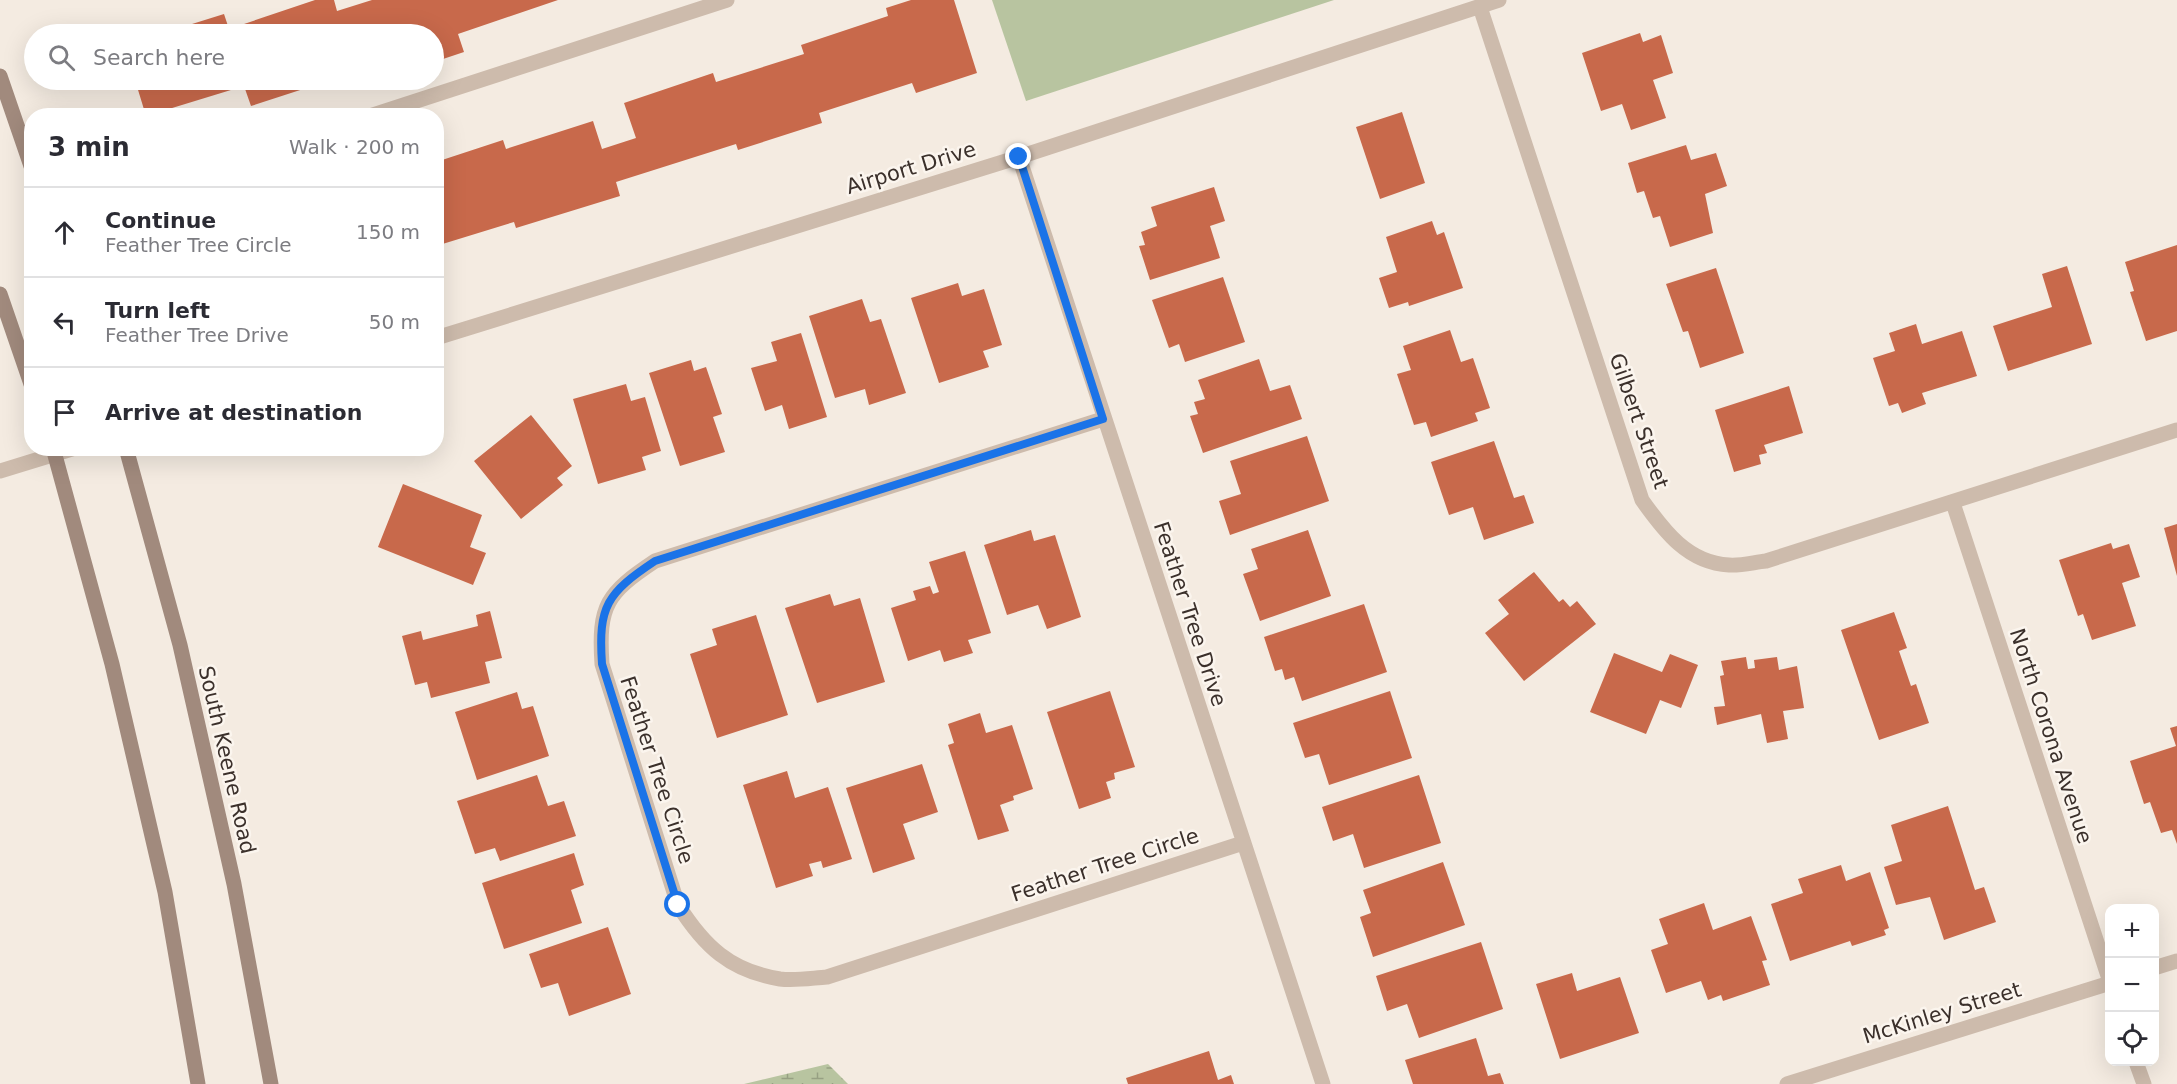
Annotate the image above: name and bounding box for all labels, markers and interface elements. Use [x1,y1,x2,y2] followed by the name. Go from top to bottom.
[24,24,444,90] search box
[45,41,78,74] icon: search
[93,45,225,70] text: Search here
[48,132,130,162] text: 3 min
[289,135,420,159] text: Walk · 200 m
[843,137,979,199] street label: Airport Drive
[1005,143,1031,169] route end
[105,208,216,233] text: Continue
[48,216,81,249] icon: ahead
[356,220,420,244] text: 150 m
[105,233,292,257] text: Feather Tree Circle
[105,298,210,323] text: Turn left
[48,306,81,339] icon: left
[369,310,420,334] text: 50 m
[105,323,289,347] text: Feather Tree Drive
[1605,350,1673,492] street label: Gilbert Street
[48,396,81,429] icon: arrive
[105,400,362,425] text: Arrive at destination
[1149,519,1231,709] street label: Feather Tree Drive
[2005,625,2097,847] street label: North Corona Avenue
[194,664,260,856] street label: South Keene Road
[615,673,699,867] street label: Feather Tree Circle
[1008,823,1202,907] street label: Feather Tree Circle
[664,891,690,917] route start
[2105,904,2159,1066] map controls
[2105,904,2159,958] button: +
[2105,958,2159,1012] button: −
[1860,978,2024,1048] street label: McKinley Street
[2105,1012,2159,1066] button: locate

